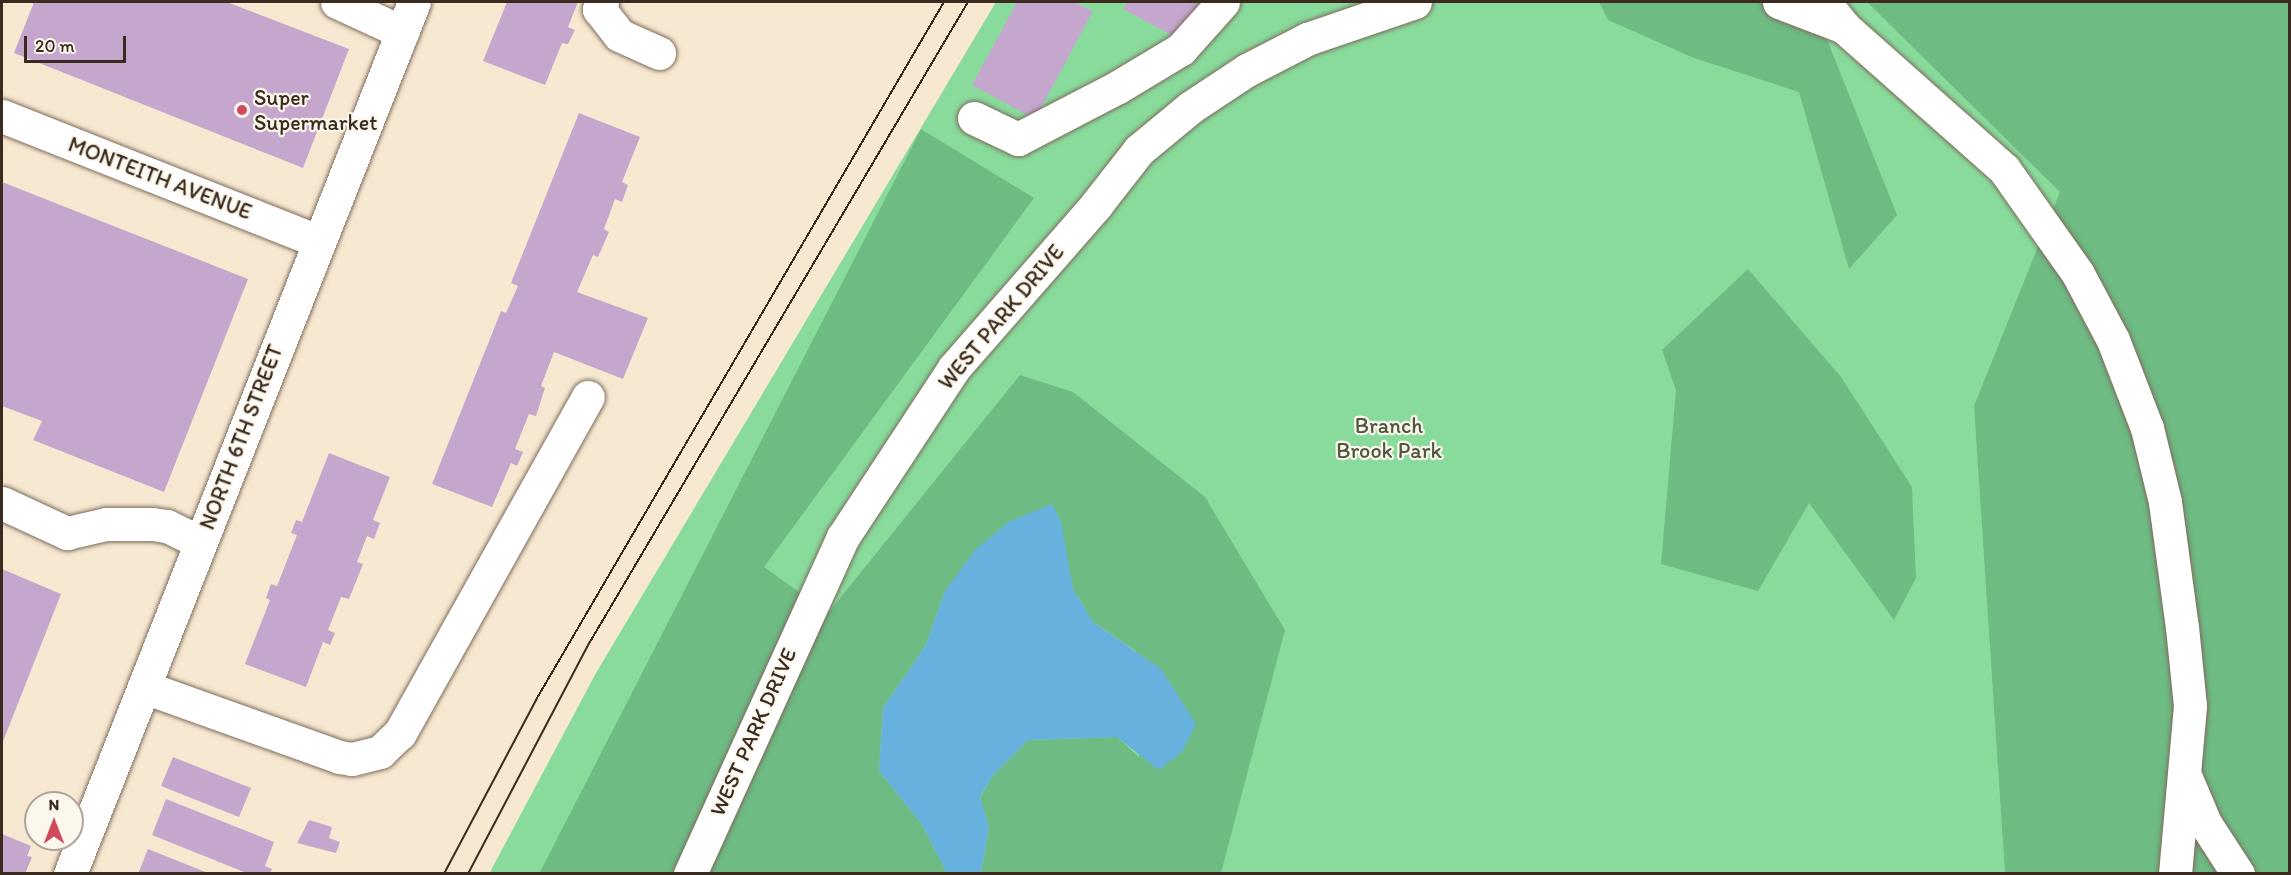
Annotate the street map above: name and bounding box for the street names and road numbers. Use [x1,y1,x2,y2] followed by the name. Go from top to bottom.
[65,131,255,225] street label: MONTEITH AVENUE
[933,239,1069,395] street label: WEST PARK DRIVE
[194,341,288,533] street label: NORTH 6TH STREET
[704,644,802,820] street label: WEST PARK DRIVE

